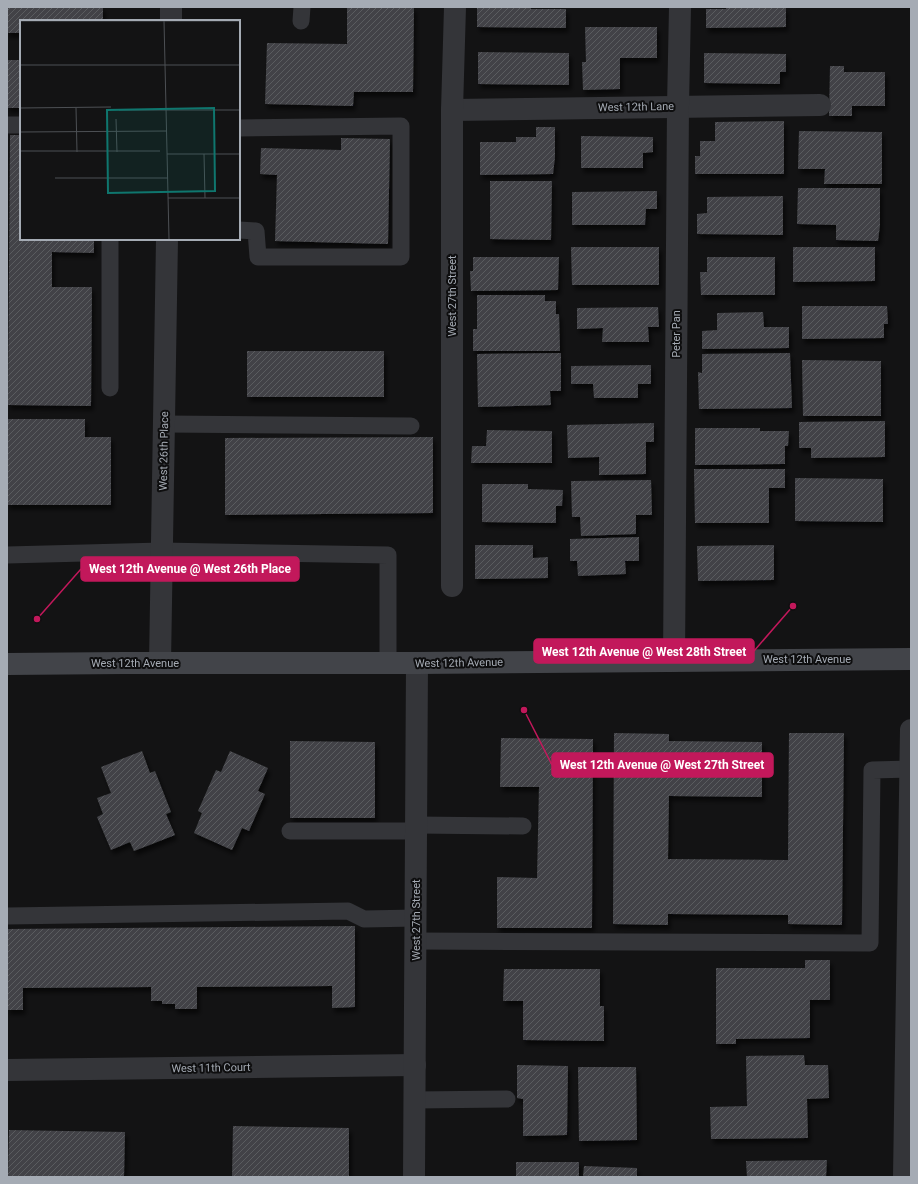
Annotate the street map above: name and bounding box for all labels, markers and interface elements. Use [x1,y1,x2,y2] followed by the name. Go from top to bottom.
[20,20,240,240] inset map
[598,100,674,114] street label: West 12th Lane
[446,255,459,337] street label: West 27th Street
[670,310,683,358] street label: Peter Pan
[157,411,171,491] street label: West 26th Place
[81,557,299,581] callout: West 12th Avenue @ West 26th Place
[89,562,292,576] text: West 12th Avenue @ West 26th Place
[534,639,754,663] callout: West 12th Avenue @ West 28th Street
[542,645,746,659] text: West 12th Avenue @ West 28th Street
[763,653,851,666] street label: West 12th Avenue
[415,656,503,670] street label: West 12th Avenue
[91,657,179,670] street label: West 12th Avenue
[552,753,773,777] callout: West 12th Avenue @ West 27th Street
[560,758,764,772] text: West 12th Avenue @ West 27th Street
[410,879,423,961] street label: West 27th Street
[171,1061,251,1075] street label: West 11th Court

